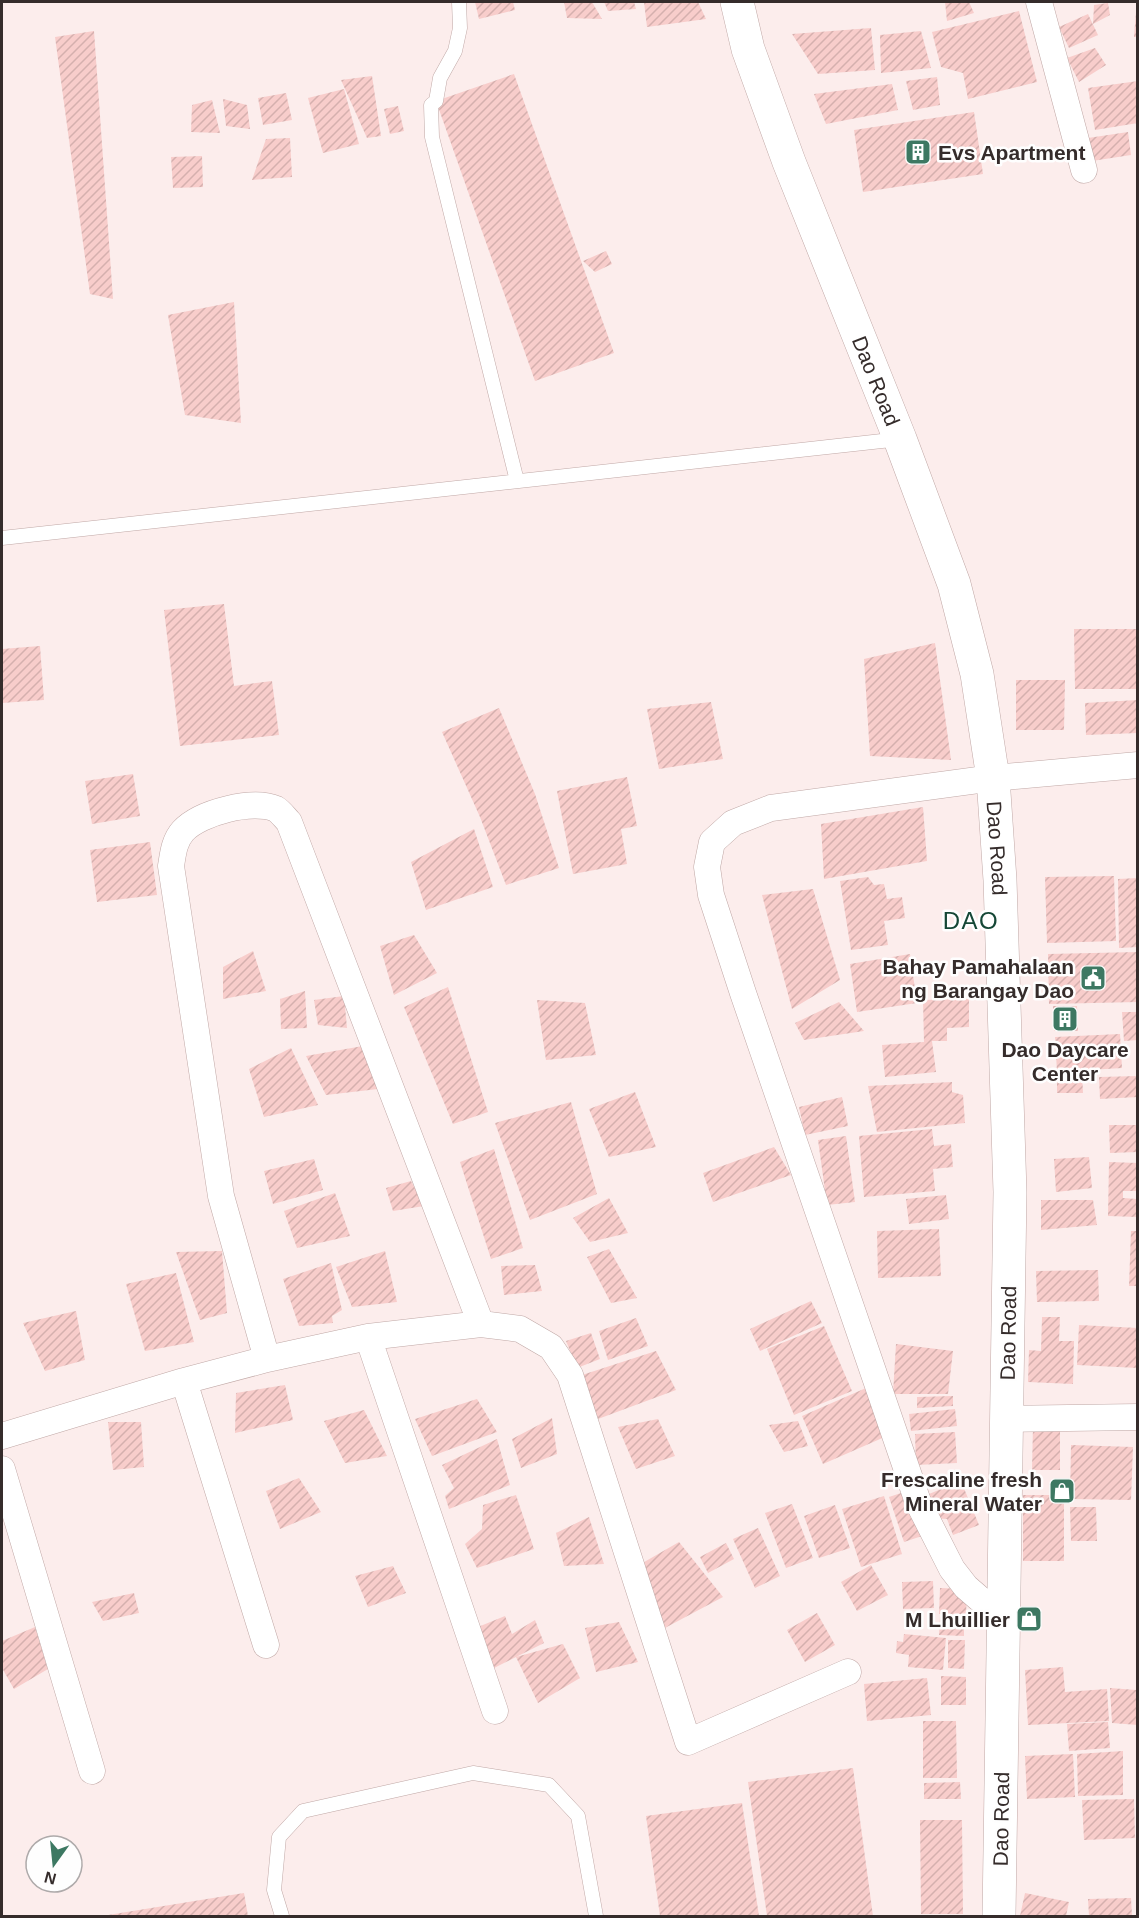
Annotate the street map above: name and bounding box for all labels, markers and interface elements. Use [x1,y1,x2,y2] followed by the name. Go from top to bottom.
[903,137,933,167] building icon: Evs Apartment
[938,141,1085,164] place label: Evs Apartment
[848,332,905,429] street label: Dao Road
[983,800,1012,896] street label: Dao Road
[943,907,999,934] district label: DAO
[883,955,1074,1002] place label: Bahay Pamahalaan ng Barangay Dao
[1078,963,1108,993] public building icon: Bahay Pamahalaan ng Barangay Dao
[1050,1004,1080,1034] building icon: Dao Daycare Center
[1001,1038,1129,1085] place label: Dao Daycare Center
[996,1286,1020,1380] street label: Dao Road
[881,1468,1042,1515] place label: Frescaline fresh Mineral Water
[1047,1476,1077,1506] shop icon: Frescaline fresh Mineral Water
[1014,1604,1044,1634] shop icon: M Lhuillier
[905,1608,1010,1631] place label: M Lhuillier
[989,1772,1013,1866] street label: Dao Road
[24,1834,84,1894] north arrow
[42,1868,58,1888] text: N

